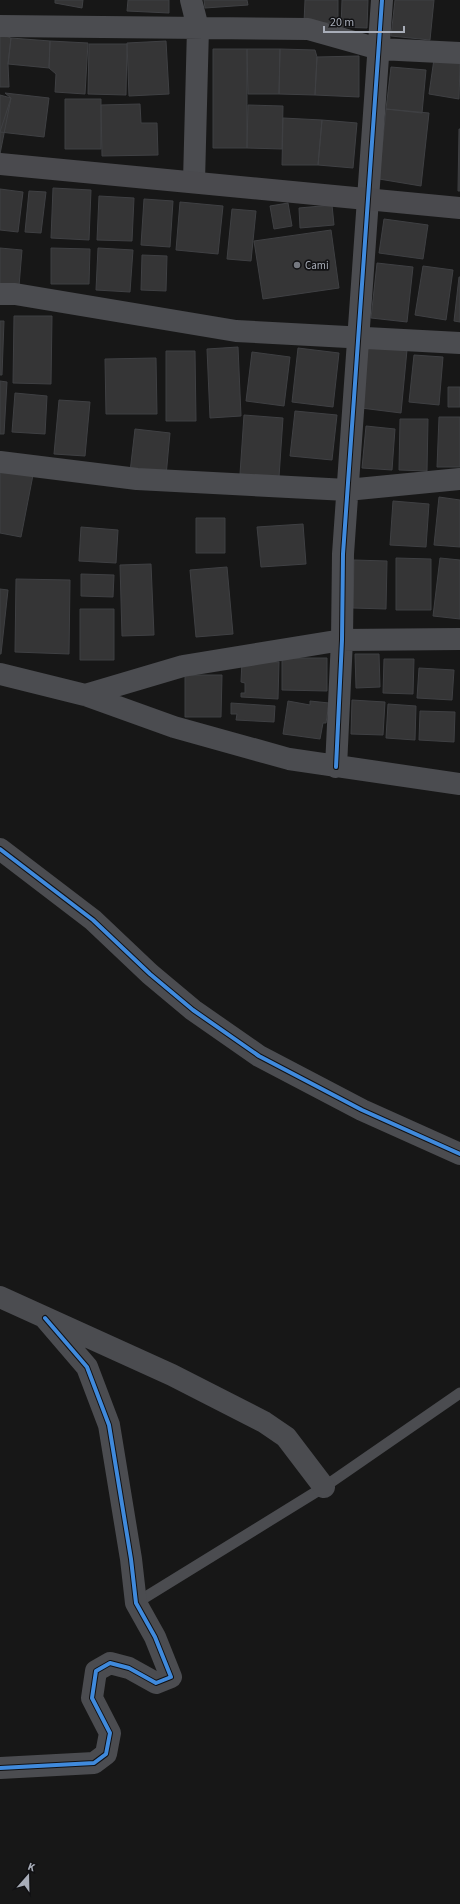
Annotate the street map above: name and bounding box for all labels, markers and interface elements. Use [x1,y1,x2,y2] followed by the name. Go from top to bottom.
[324,8,404,34] scale bar
[330,14,354,31] text: 20 m
[305,258,329,273] place label: Cami
[292,260,302,270] marker: Cami
[8,1856,48,1896] north arrow
[26,1859,37,1875] text: K

